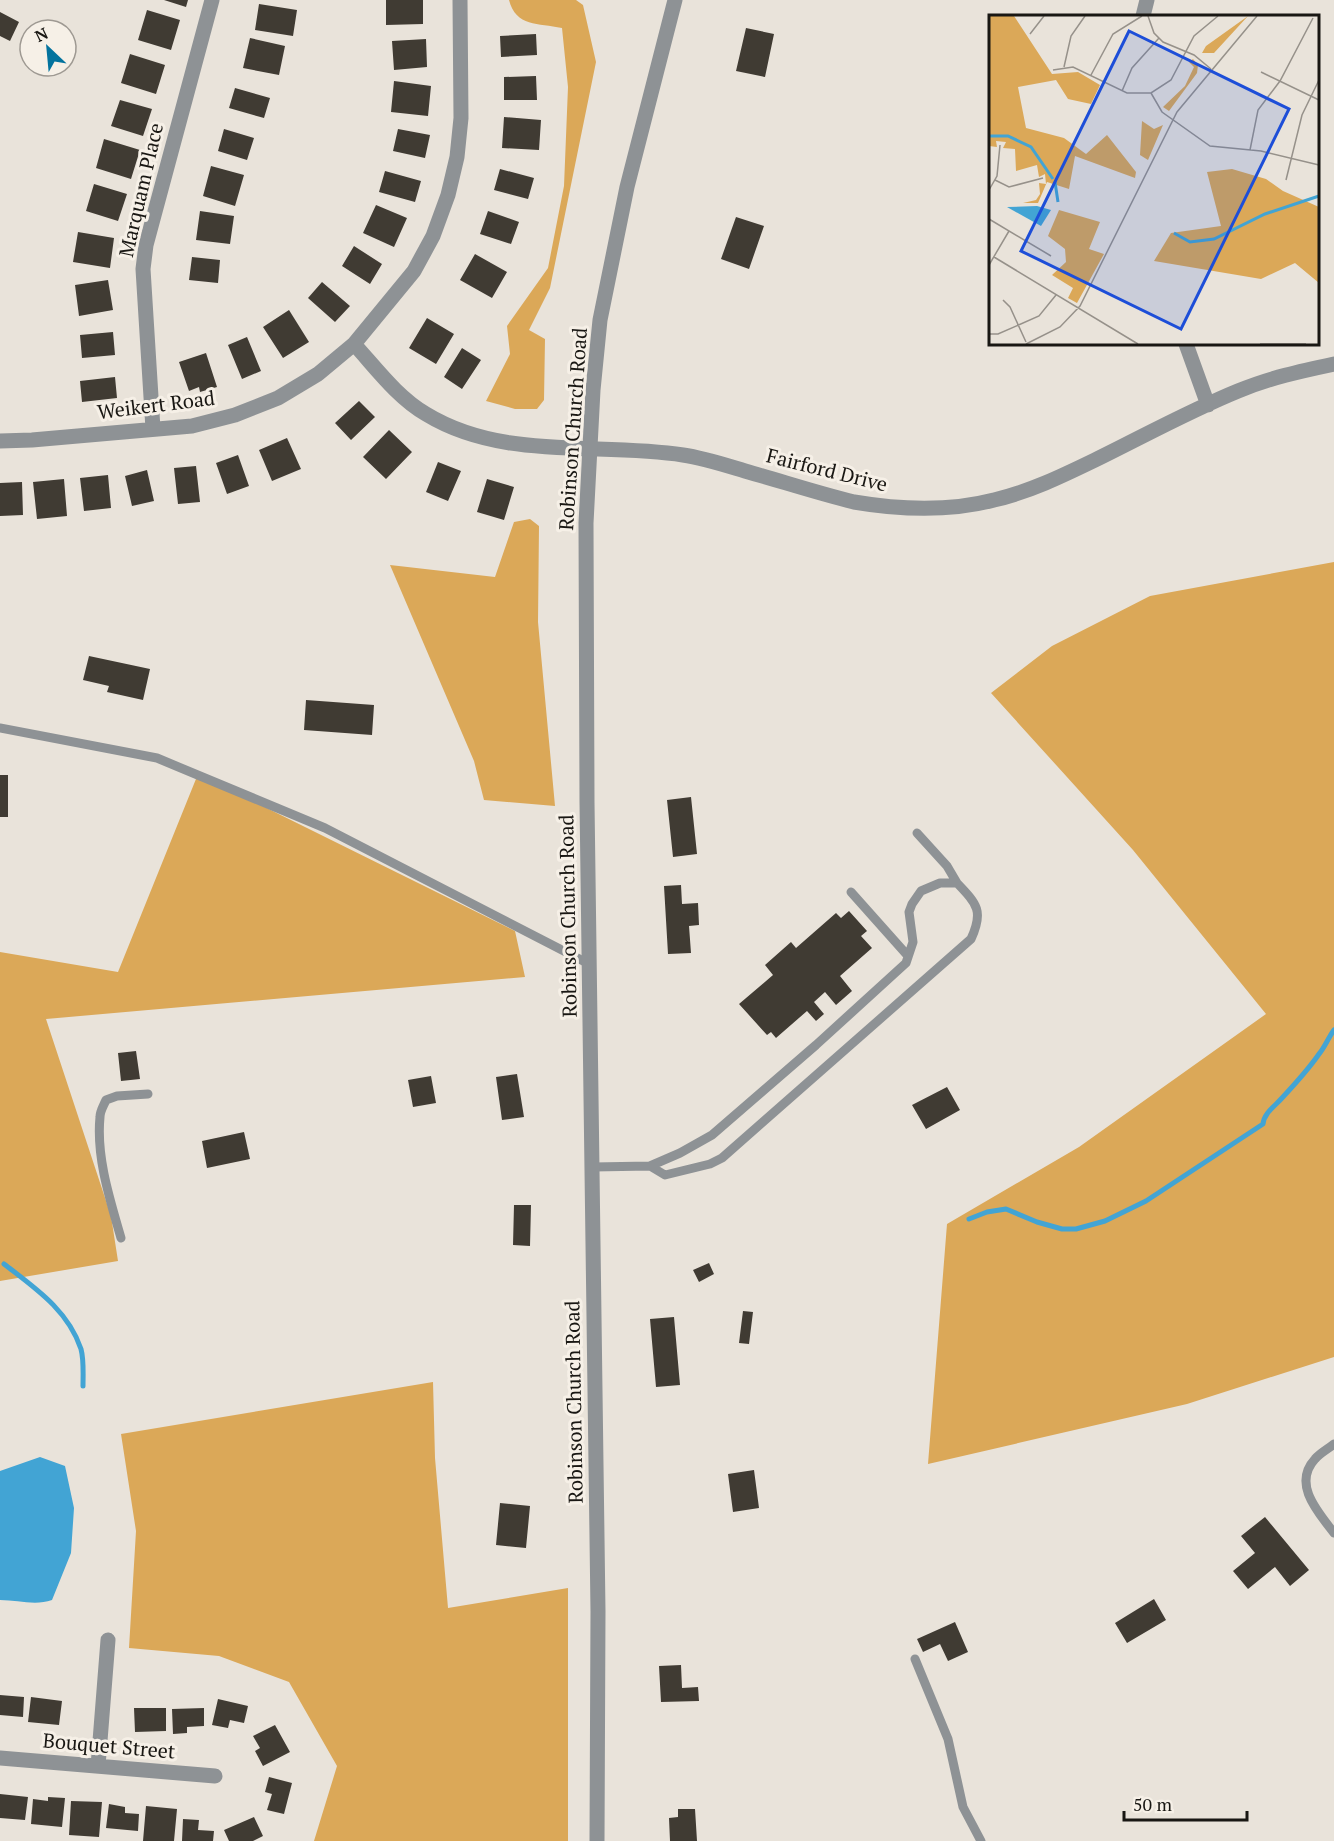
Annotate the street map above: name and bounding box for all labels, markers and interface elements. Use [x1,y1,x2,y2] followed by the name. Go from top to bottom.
[989,15,1319,345] inset map
[18,18,78,78] north arrow
[31,22,52,47] text: N
[112,120,169,260] street label: Marquam Place
[552,327,593,531] street label: Robinson Church Road
[96,384,216,425] street label: Weikert Road
[764,441,890,498] street label: Fairford Drive
[552,814,583,1018] street label: Robinson Church Road
[558,1300,589,1504] street label: Robinson Church Road
[42,1726,177,1765] street label: Bouquet Street
[1124,1784,1247,1822] scale bar
[1133,1792,1173,1816] text: 50 m

